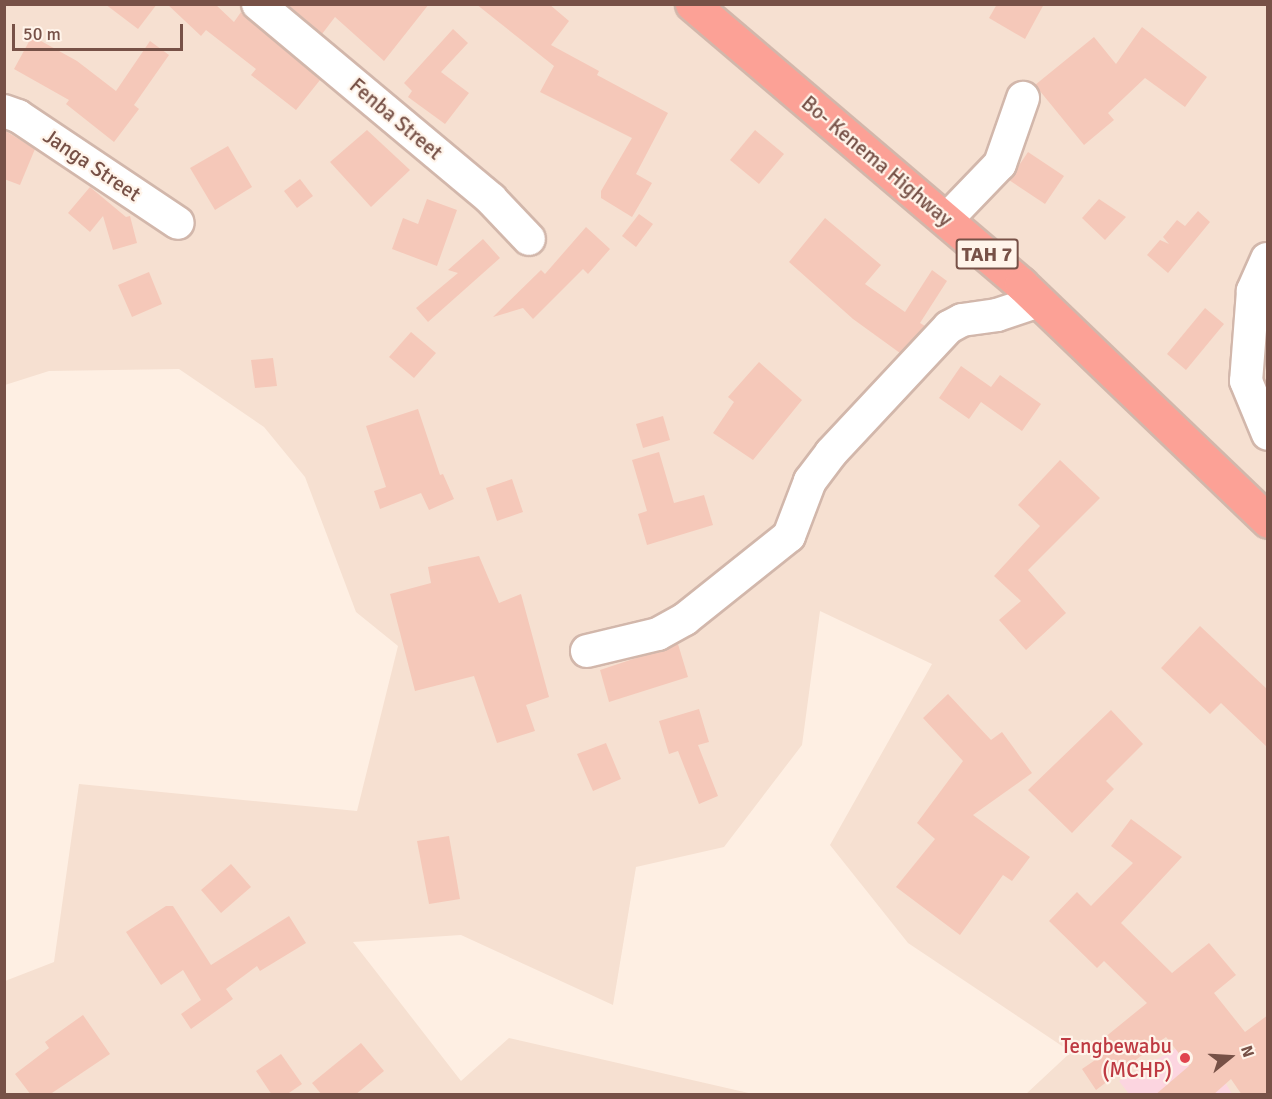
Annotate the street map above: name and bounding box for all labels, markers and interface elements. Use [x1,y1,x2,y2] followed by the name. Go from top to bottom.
[15,12,186,50] scale bar
[23,23,61,45] text: 50 m
[344,73,448,165] street label: Fenba Street
[796,90,958,232] street label: Bo- Kenema Highway
[39,123,145,207] street label: Janga Street
[956,237,1018,271] road number: TAH 7
[1200,1027,1260,1087] north arrow
[1061,1033,1172,1083] place label: Tengbewabu (MCHP)
[1236,1043,1258,1060] text: N
[1176,1049,1194,1067] marker: Tengbewabu (MCHP)

